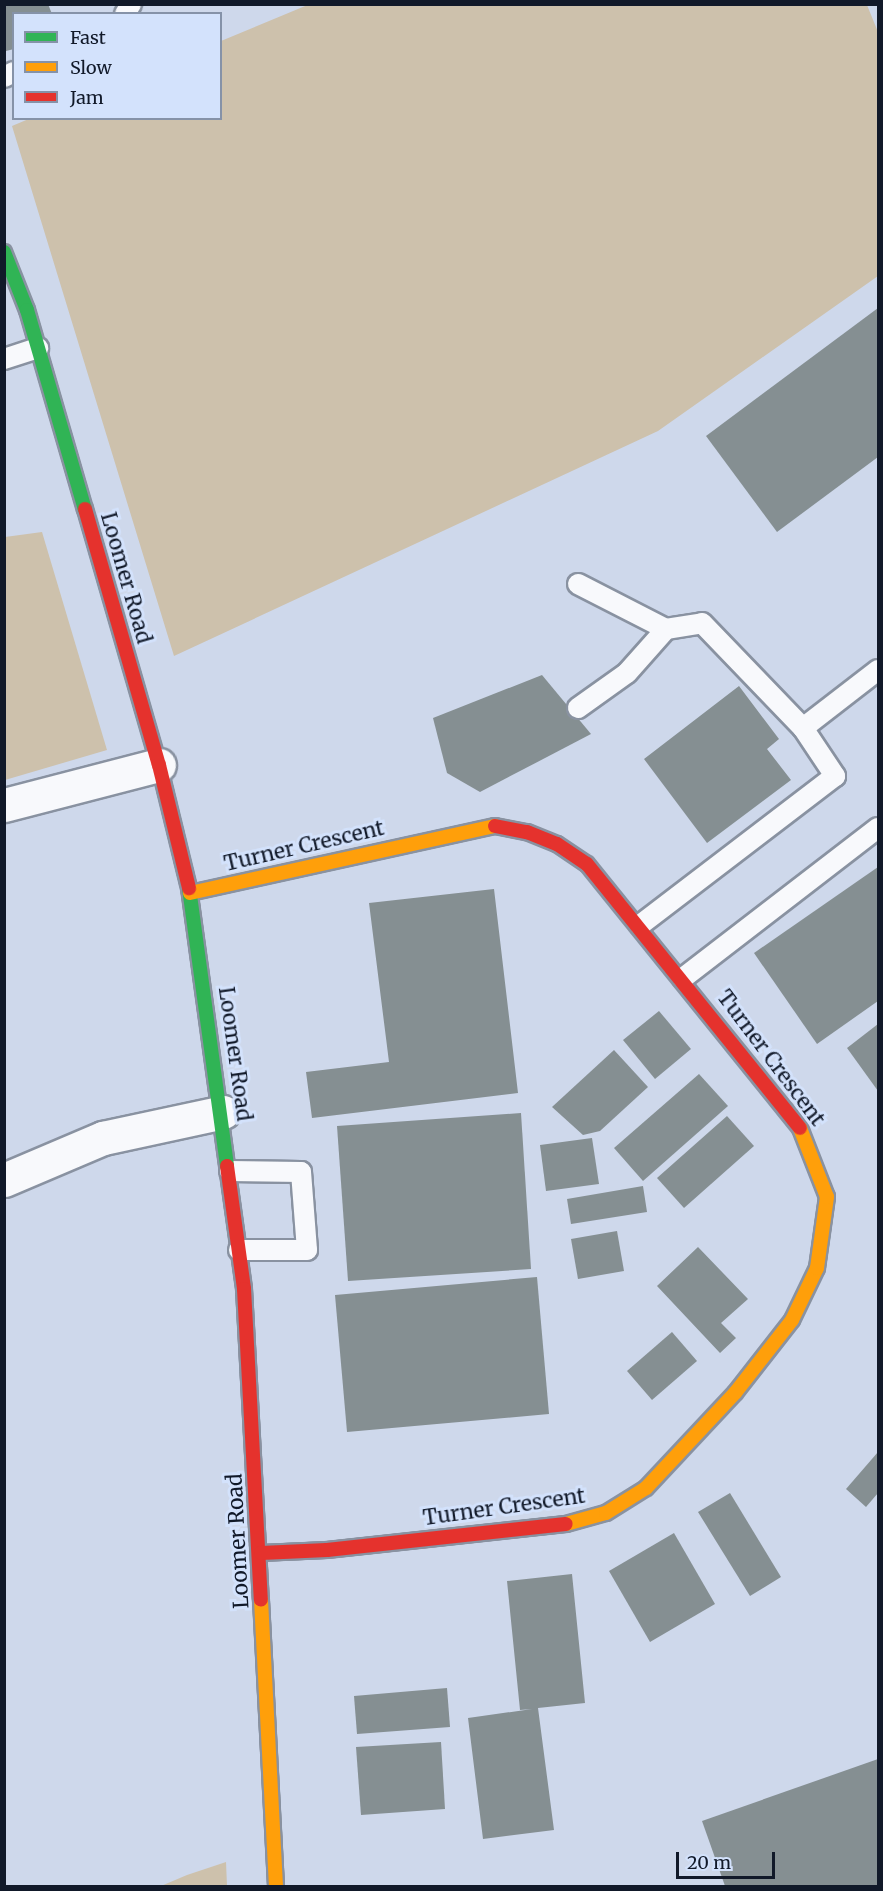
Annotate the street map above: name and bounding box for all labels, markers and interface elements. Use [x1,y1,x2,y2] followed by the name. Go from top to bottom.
[12,12,222,120] legend
[70,26,106,49] text: Fast
[70,56,112,79] text: Slow
[70,86,104,109] text: Jam
[95,509,157,647] street label: Loomer Road
[222,815,386,877] street label: Turner Crescent
[213,985,257,1123] street label: Loomer Road
[712,985,830,1131] street label: Turner Crescent
[222,1473,254,1609] street label: Loomer Road
[421,1483,587,1531] street label: Turner Crescent
[679,1840,778,1878] scale bar
[687,1851,731,1874] text: 20 m

